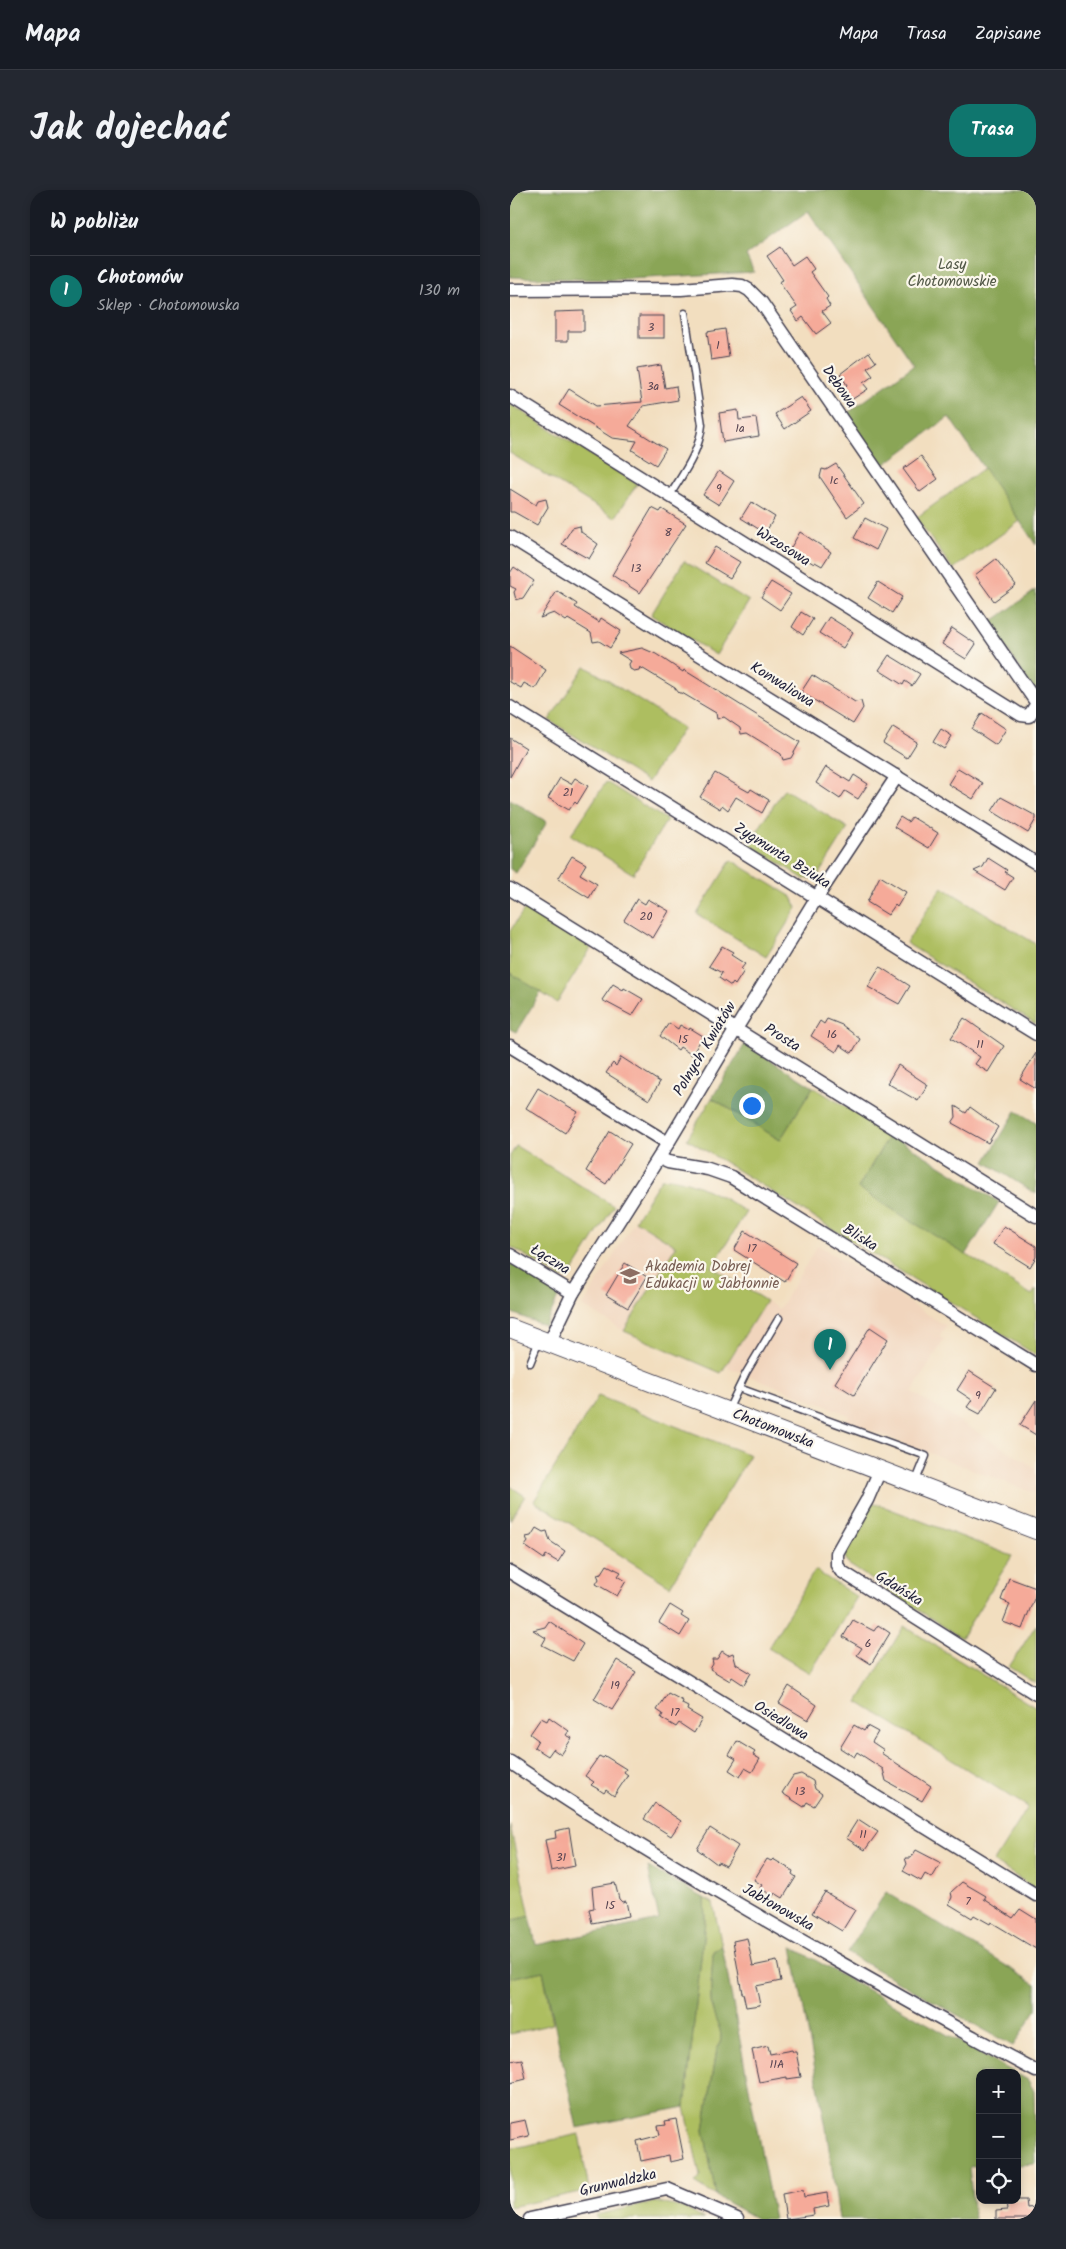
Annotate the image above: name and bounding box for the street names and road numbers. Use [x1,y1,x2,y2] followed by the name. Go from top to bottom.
[815,360,863,414] street label: Dębowa
[751,521,815,573] street label: Wrzosowa
[745,656,819,714] street label: Konwaliowa
[729,817,835,895] street label: Zygmunta Bziuka
[667,996,743,1101] street label: Polnych Kwiatów
[759,1017,805,1059] street label: Prosta
[838,1218,882,1258] street label: Bliska
[525,1238,575,1282] street label: Łączna
[729,1402,817,1456] street label: Chotomowska
[871,1565,927,1613] street label: Gdańska
[749,1695,813,1747] street label: Osiedlowa
[738,1878,818,1938] street label: Jabłonowska
[577,2162,659,2204] street label: Grunwaldzka

